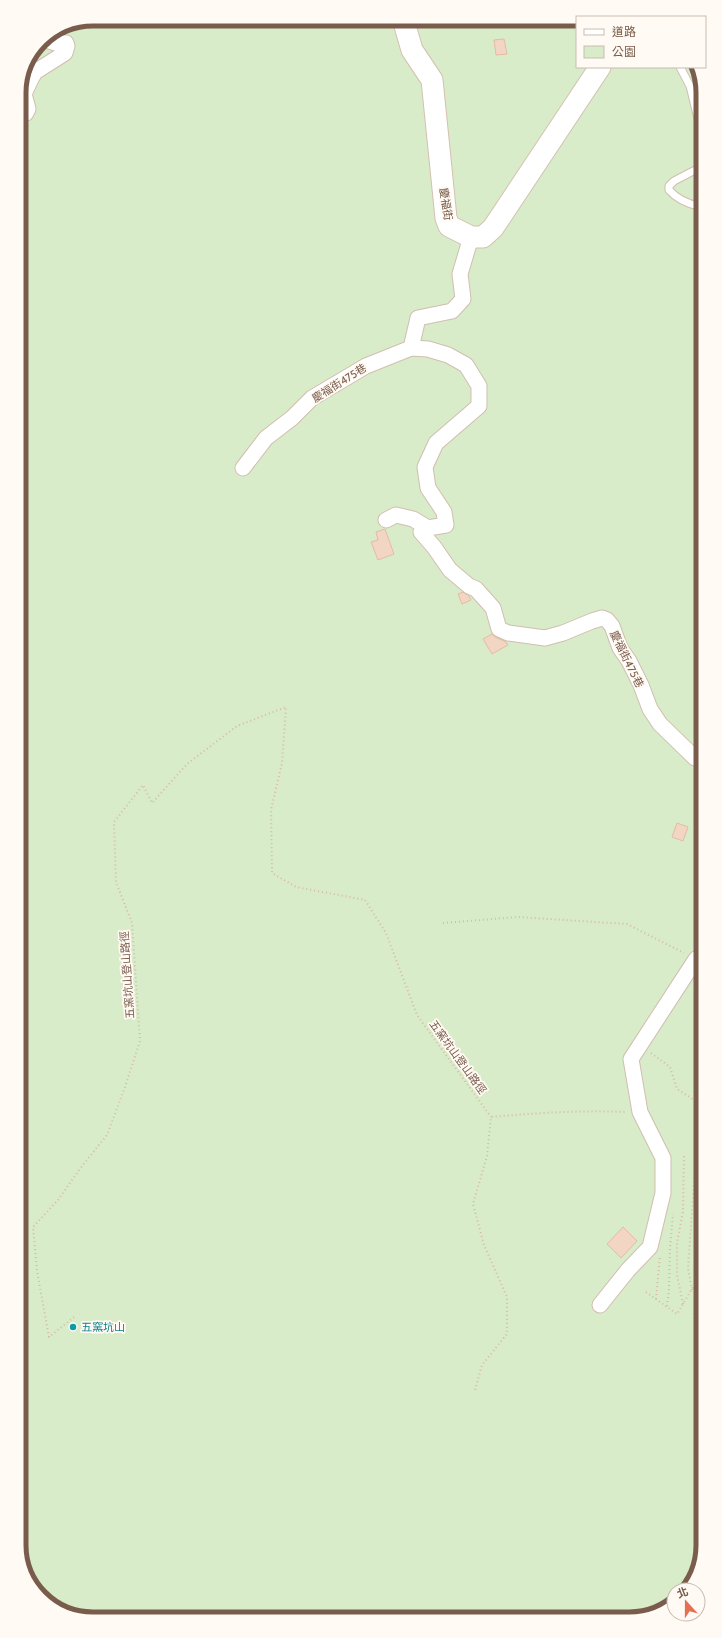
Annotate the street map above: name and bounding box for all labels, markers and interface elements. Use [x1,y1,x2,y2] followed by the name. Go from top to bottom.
[576,16,706,68] legend
[612,24,636,39] text: 道路
[612,44,636,59] text: 公園
[437,187,455,221] street label: 慶福街
[309,361,369,405] street label: 慶福街475巷
[607,628,647,690] street label: 慶福街475巷
[117,931,137,1019] street label: 五窯坑山登山路徑
[426,1017,490,1097] street label: 五窯坑山登山路徑
[81,1320,125,1334] place label: 五窯坑山
[68,1322,78,1332] marker: 五窯坑山
[666,1582,706,1622] north arrow
[675,1584,690,1601] text: 北

